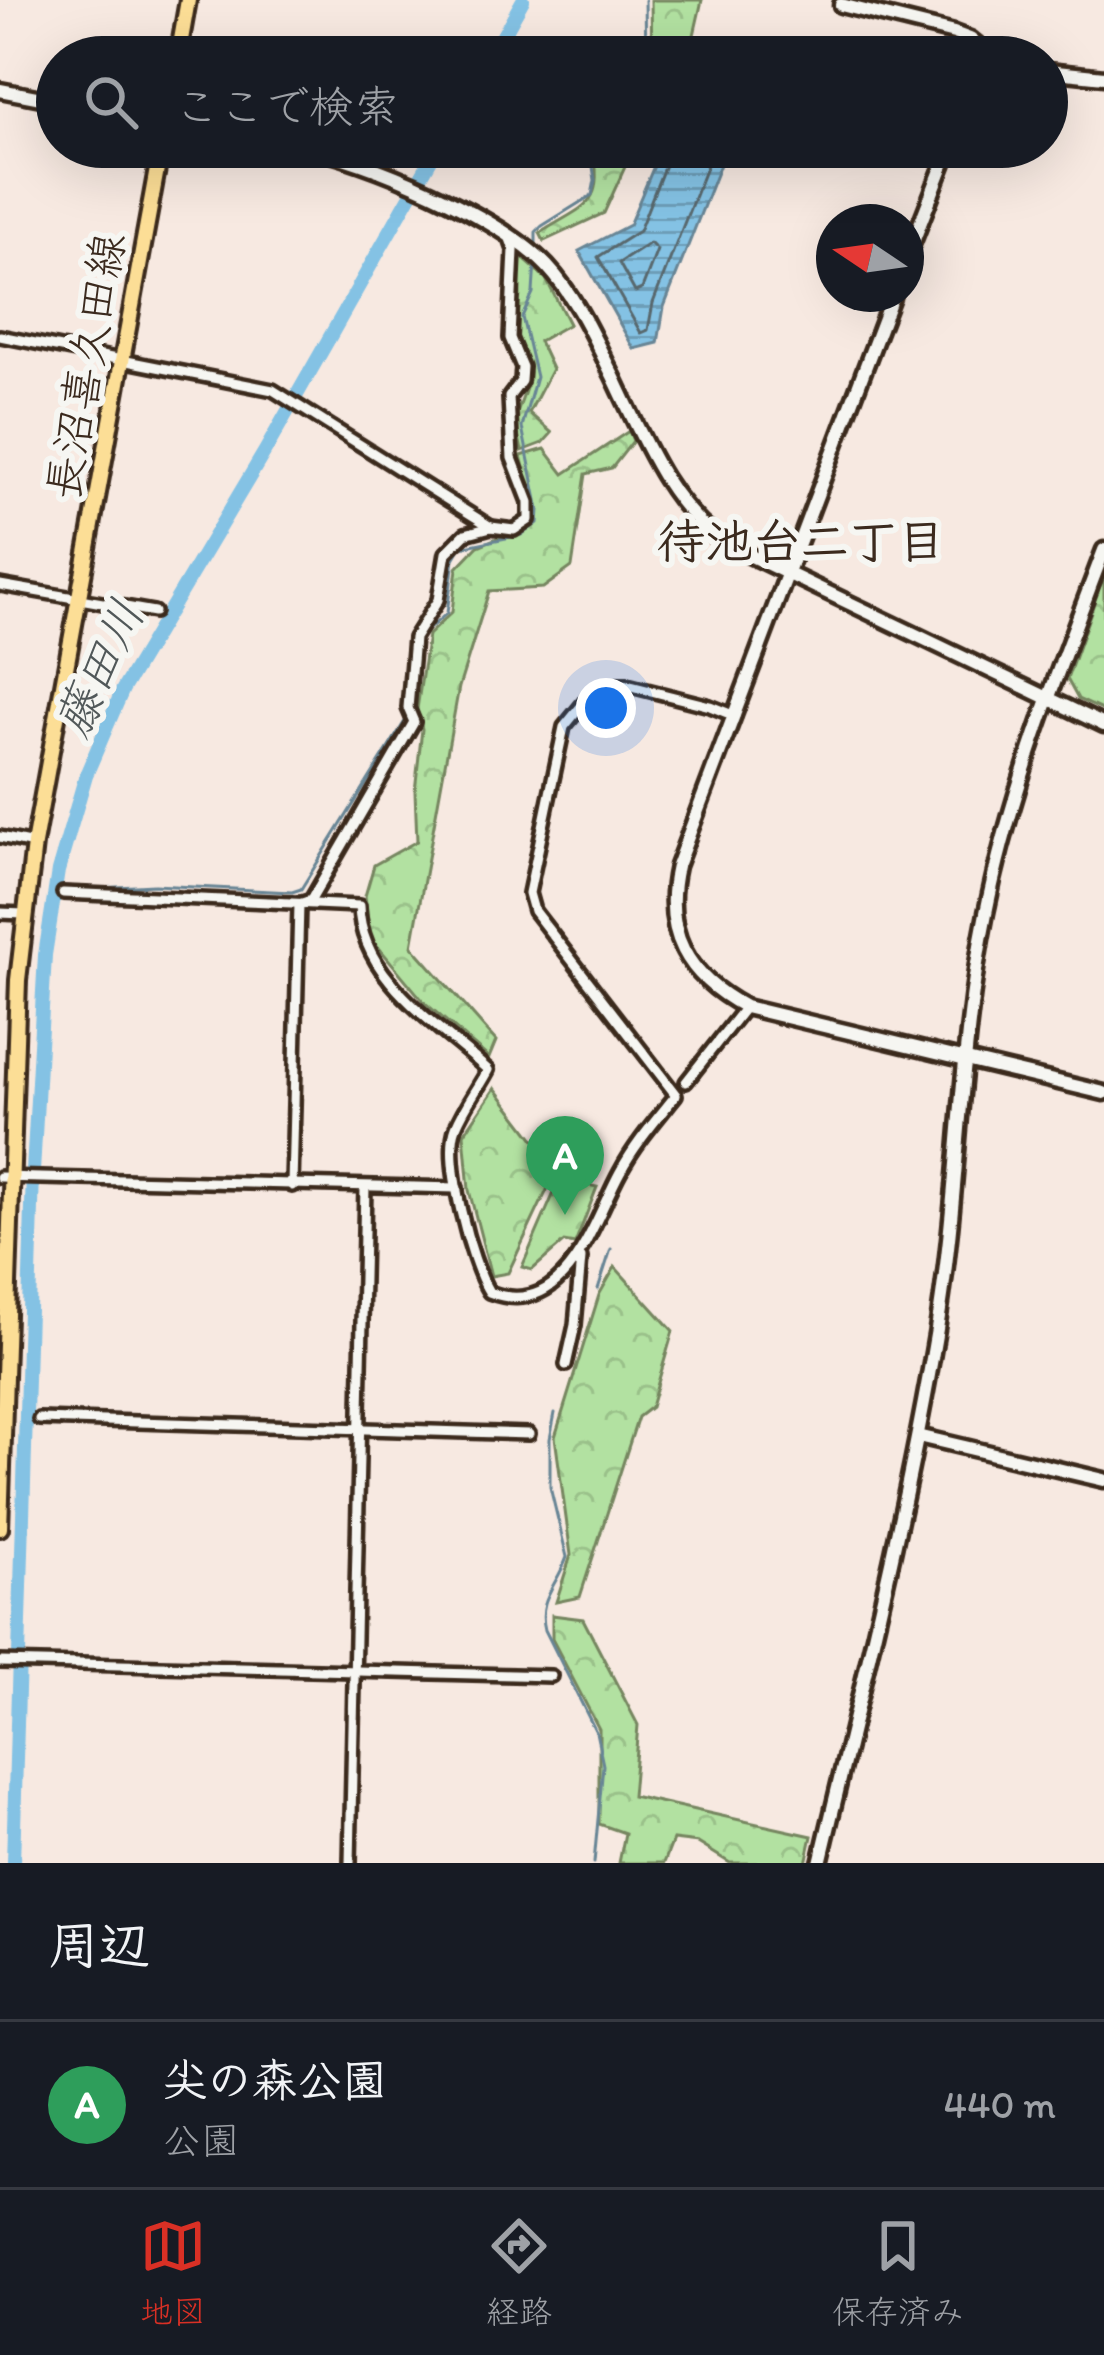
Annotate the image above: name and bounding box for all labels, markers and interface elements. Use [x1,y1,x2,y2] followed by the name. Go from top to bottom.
[36,36,1068,168] search box
[78,69,144,135] icon: search
[174,79,399,133] text: ここで検索
[816,204,924,312] north arrow
[35,228,135,504] street label: 長沼喜久田線
[657,512,945,570] district label: 待池台二丁目
[42,590,156,746] water label: 藤田川
[576,678,636,738] your location
[526,1116,604,1215] pin: A
[48,1915,150,1976] text: 周辺
[162,2053,387,2107] text: 尖の森公園
[75,2081,99,2128] text: A
[944,2081,1056,2128] text: 440 m
[162,2117,240,2164] text: 公園
[140,2213,206,2333] tab: 地図
[486,2213,552,2333] tab: 経路
[832,2213,964,2333] tab: 保存済み

